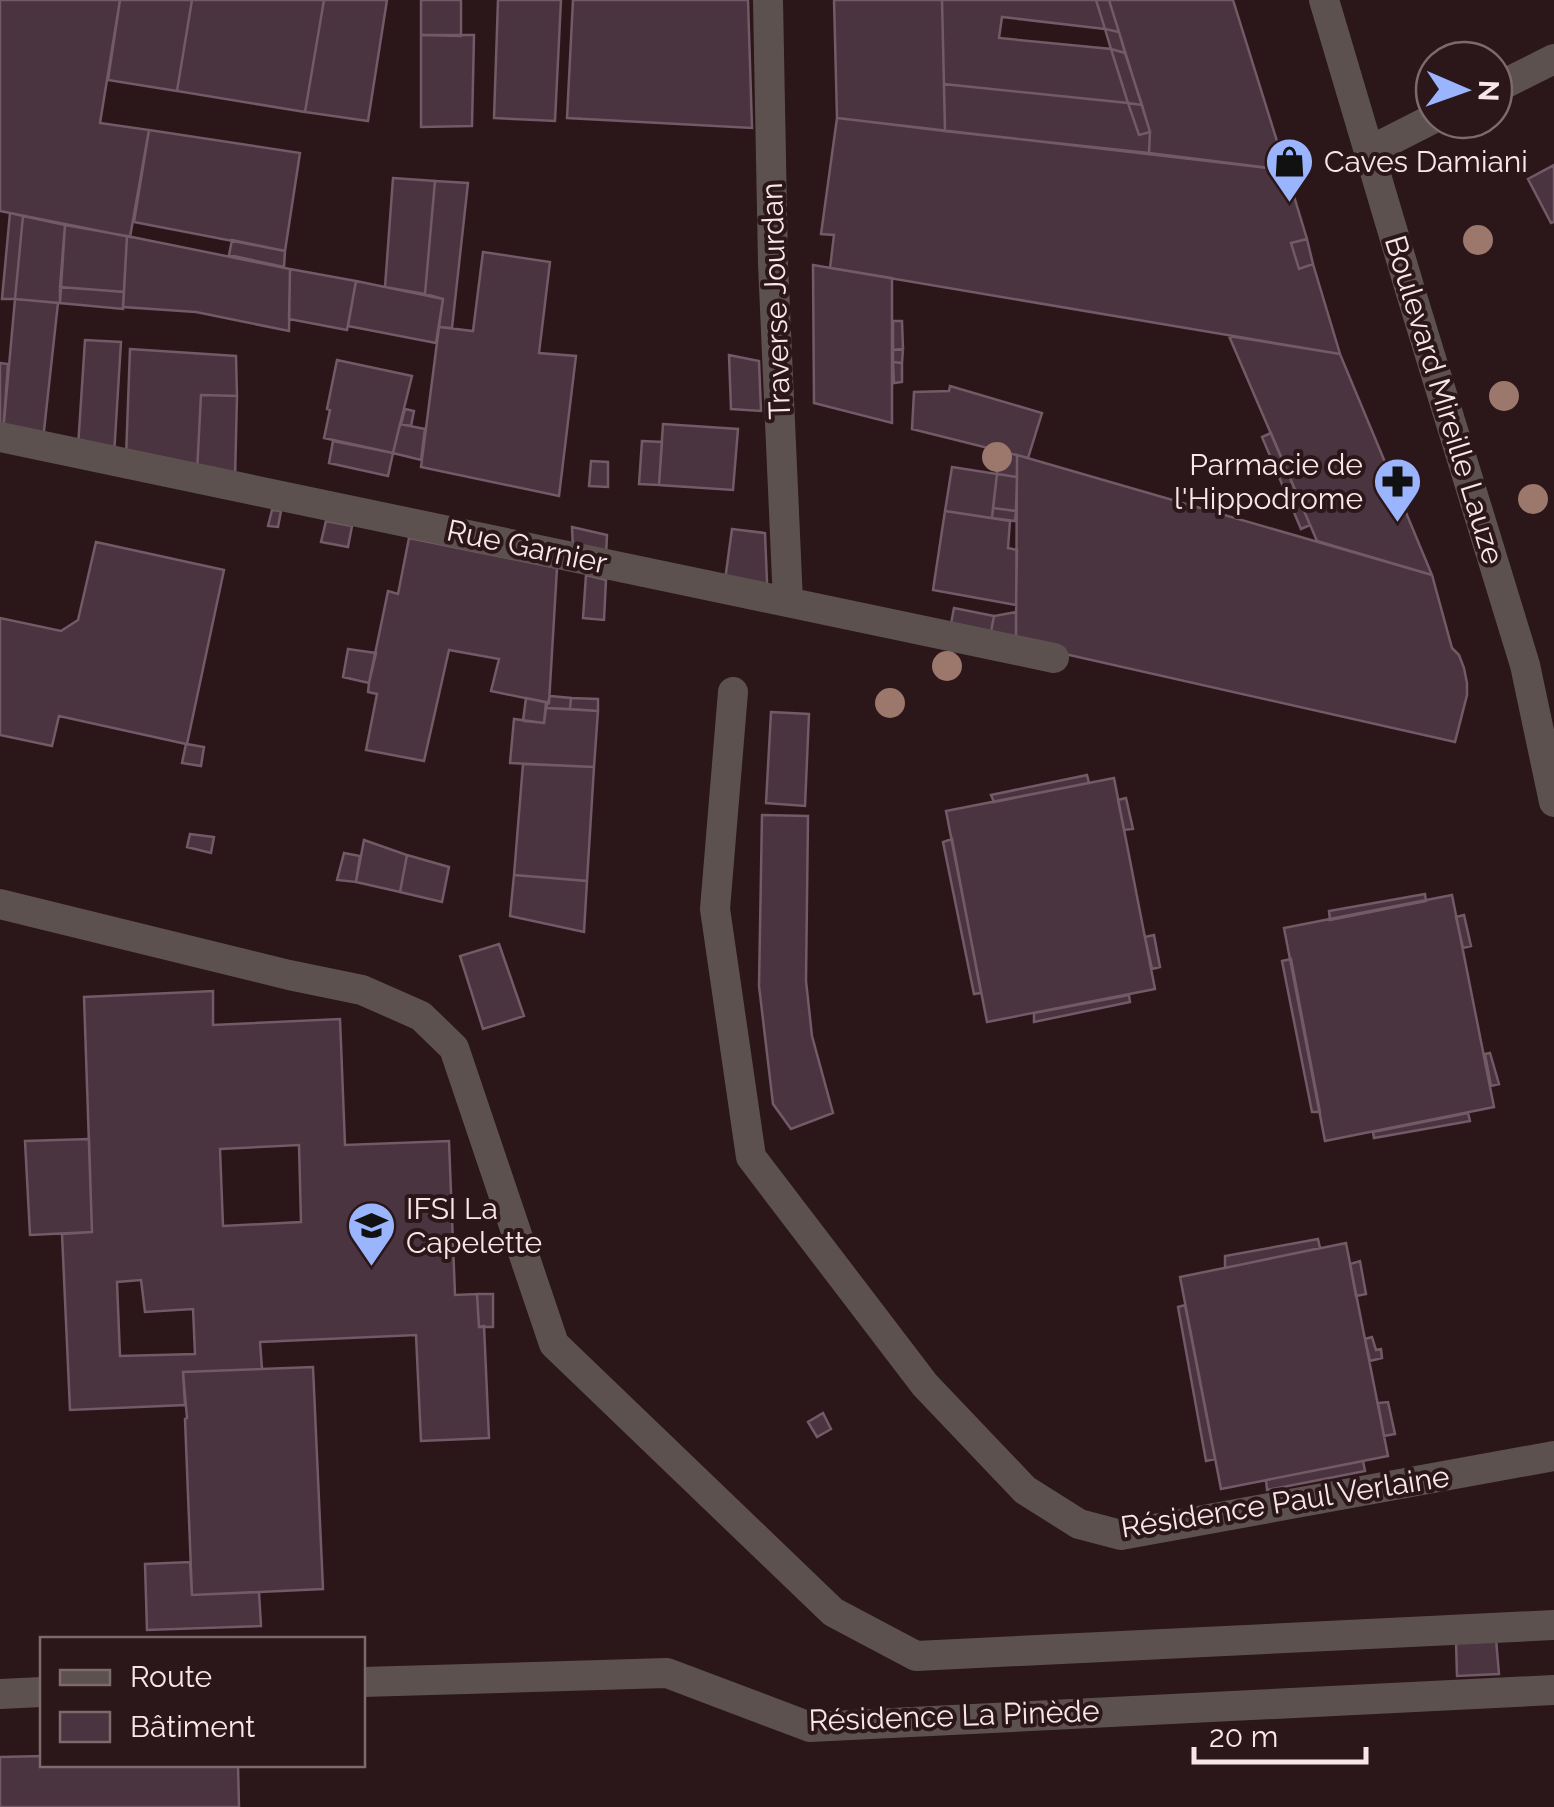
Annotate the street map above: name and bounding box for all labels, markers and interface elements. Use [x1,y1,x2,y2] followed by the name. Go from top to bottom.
[1414,40,1514,140] north arrow
[1472,80,1505,102] text: N
[1263,136,1315,204] shop icon: Caves Damiani
[1324,144,1528,179] place label: Caves Damiani
[754,182,797,420] street label: Traverse Jourdan
[1378,231,1511,568] street label: Boulevard Mireille Lauze
[1174,447,1363,516] place label: Parmacie de l'Hippodrome
[1372,456,1424,524] pharmacy icon: Parmacie de l'Hippodrome
[444,512,611,581] street label: Rue Garnier
[406,1191,542,1260] place label: IFSI La Capelette
[345,1200,397,1268] school or university icon: IFSI La Capelette
[1118,1458,1452,1545] street label: Résidence Paul Verlaine
[40,1637,365,1767] legend
[130,1659,212,1694] text: Route
[808,1693,1100,1738] street label: Résidence La Pinède
[1194,1702,1366,1764] scale bar
[130,1709,255,1744] text: Bâtiment
[1209,1719,1278,1754] text: 20 m

